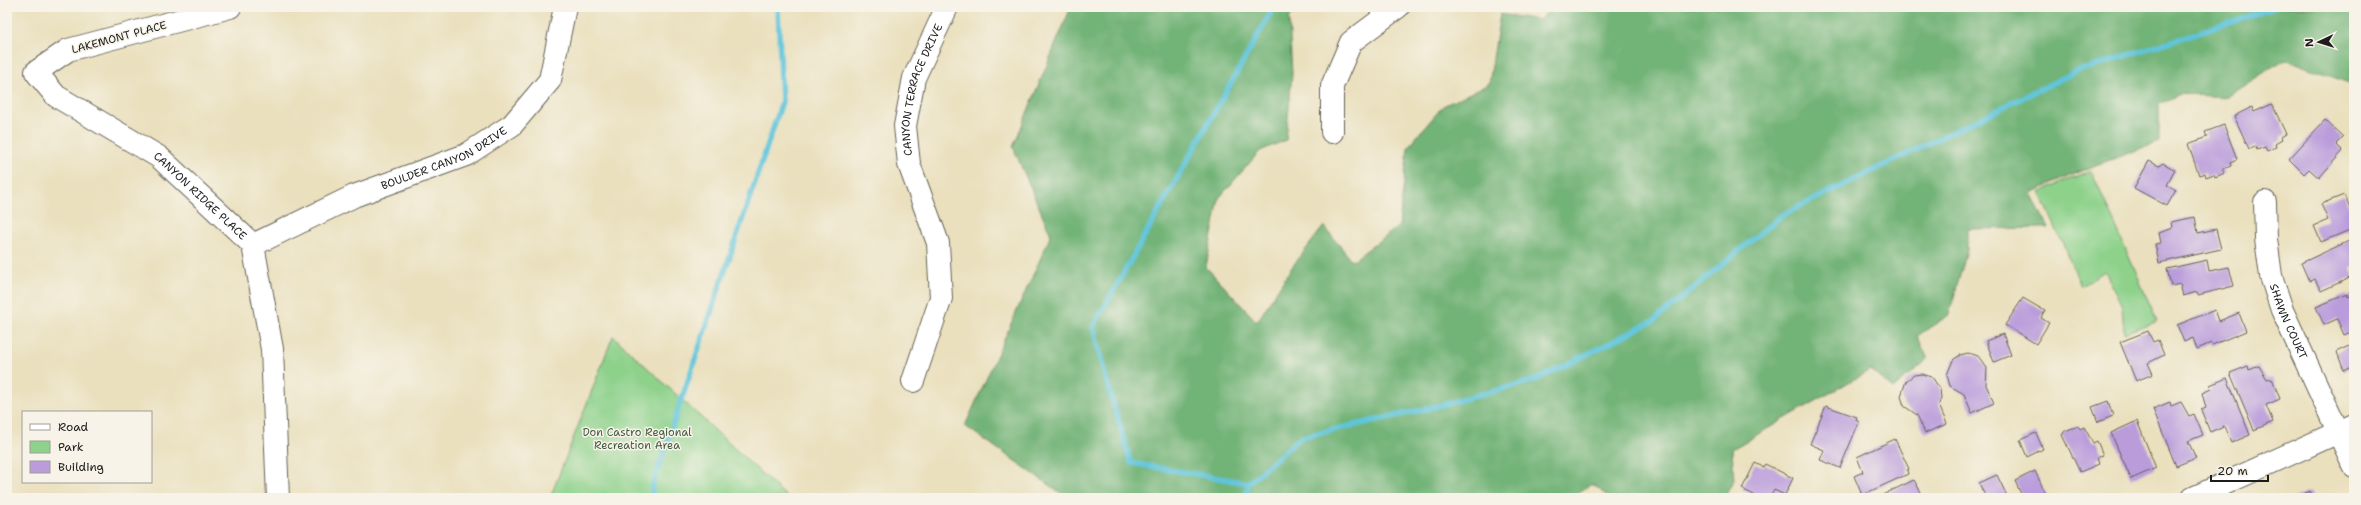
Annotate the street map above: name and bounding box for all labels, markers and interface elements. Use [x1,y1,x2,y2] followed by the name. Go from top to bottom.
[70,18,168,57] street label: LAKEMONT PLACE
[898,21,946,157] street label: CANYON TERRACE DRIVE
[2299,22,2339,62] north arrow
[2302,38,2317,48] text: N
[379,123,510,194] street label: BOULDER CANYON DRIVE
[151,149,250,244] street label: CANYON RIDGE PLACE
[2266,282,2311,362] street label: SHAWN COURT
[22,411,152,483] legend
[58,419,89,435] text: Road
[582,425,692,453] park label: Don Castro Regional Recreation Area
[58,439,84,455] text: Park
[2211,457,2268,483] scale bar
[58,459,104,475] text: Building
[2217,463,2248,479] text: 20 m

